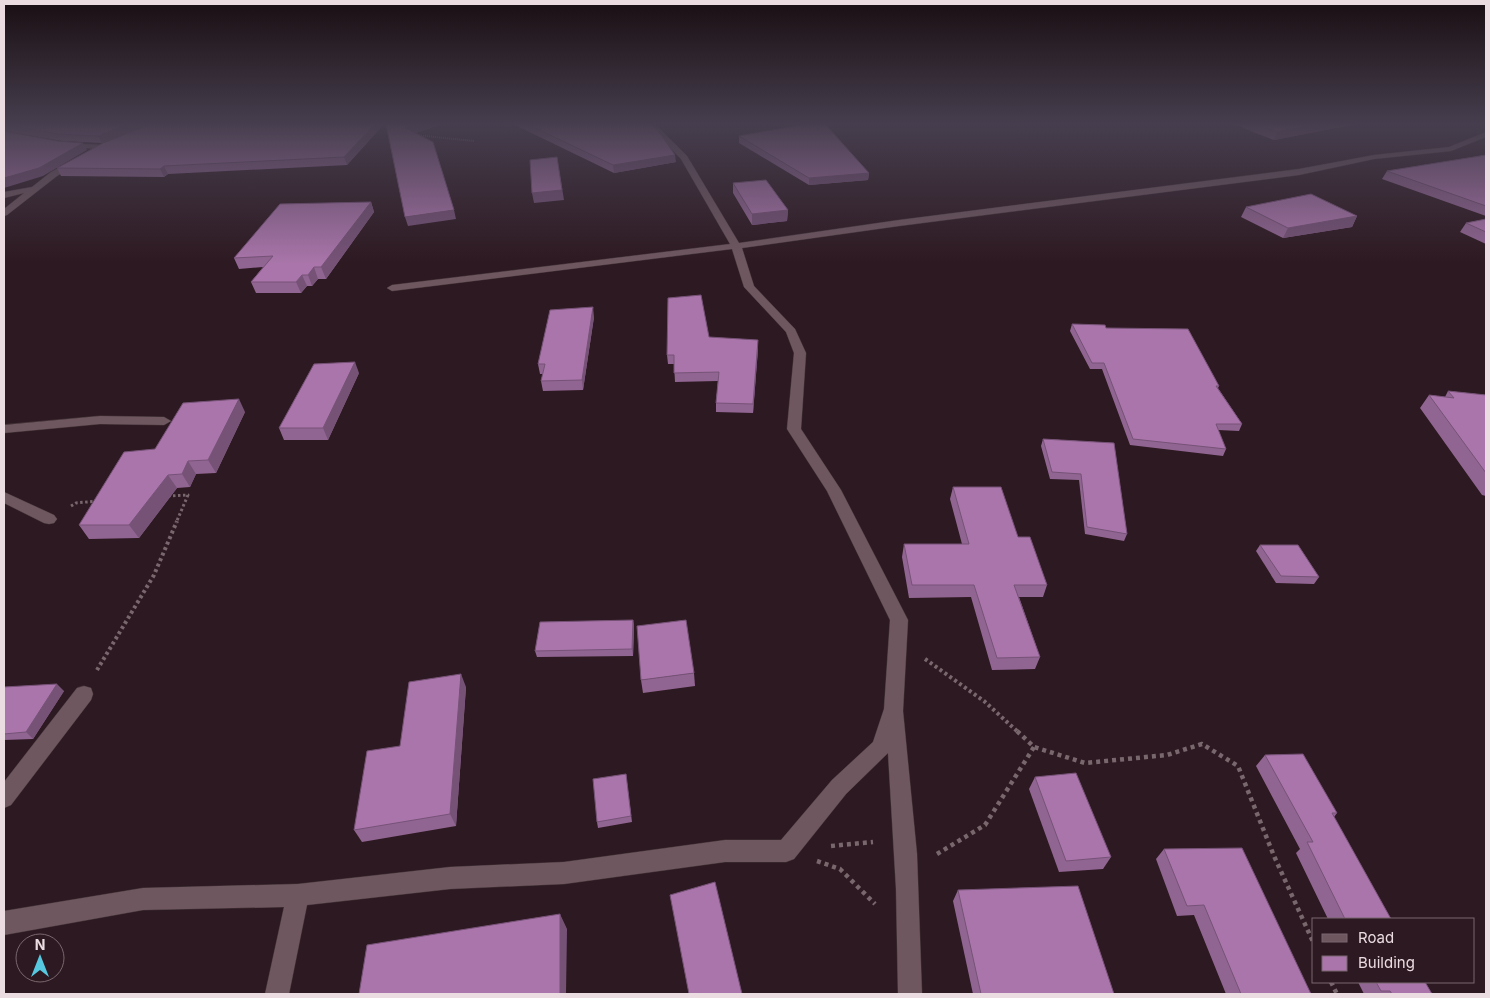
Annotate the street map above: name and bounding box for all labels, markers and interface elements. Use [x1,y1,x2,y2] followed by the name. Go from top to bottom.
[1312,918,1475,983] legend
[1358,928,1394,947] text: Road
[15,933,65,983] north arrow
[35,936,45,953] text: N
[1358,953,1415,972] text: Building

